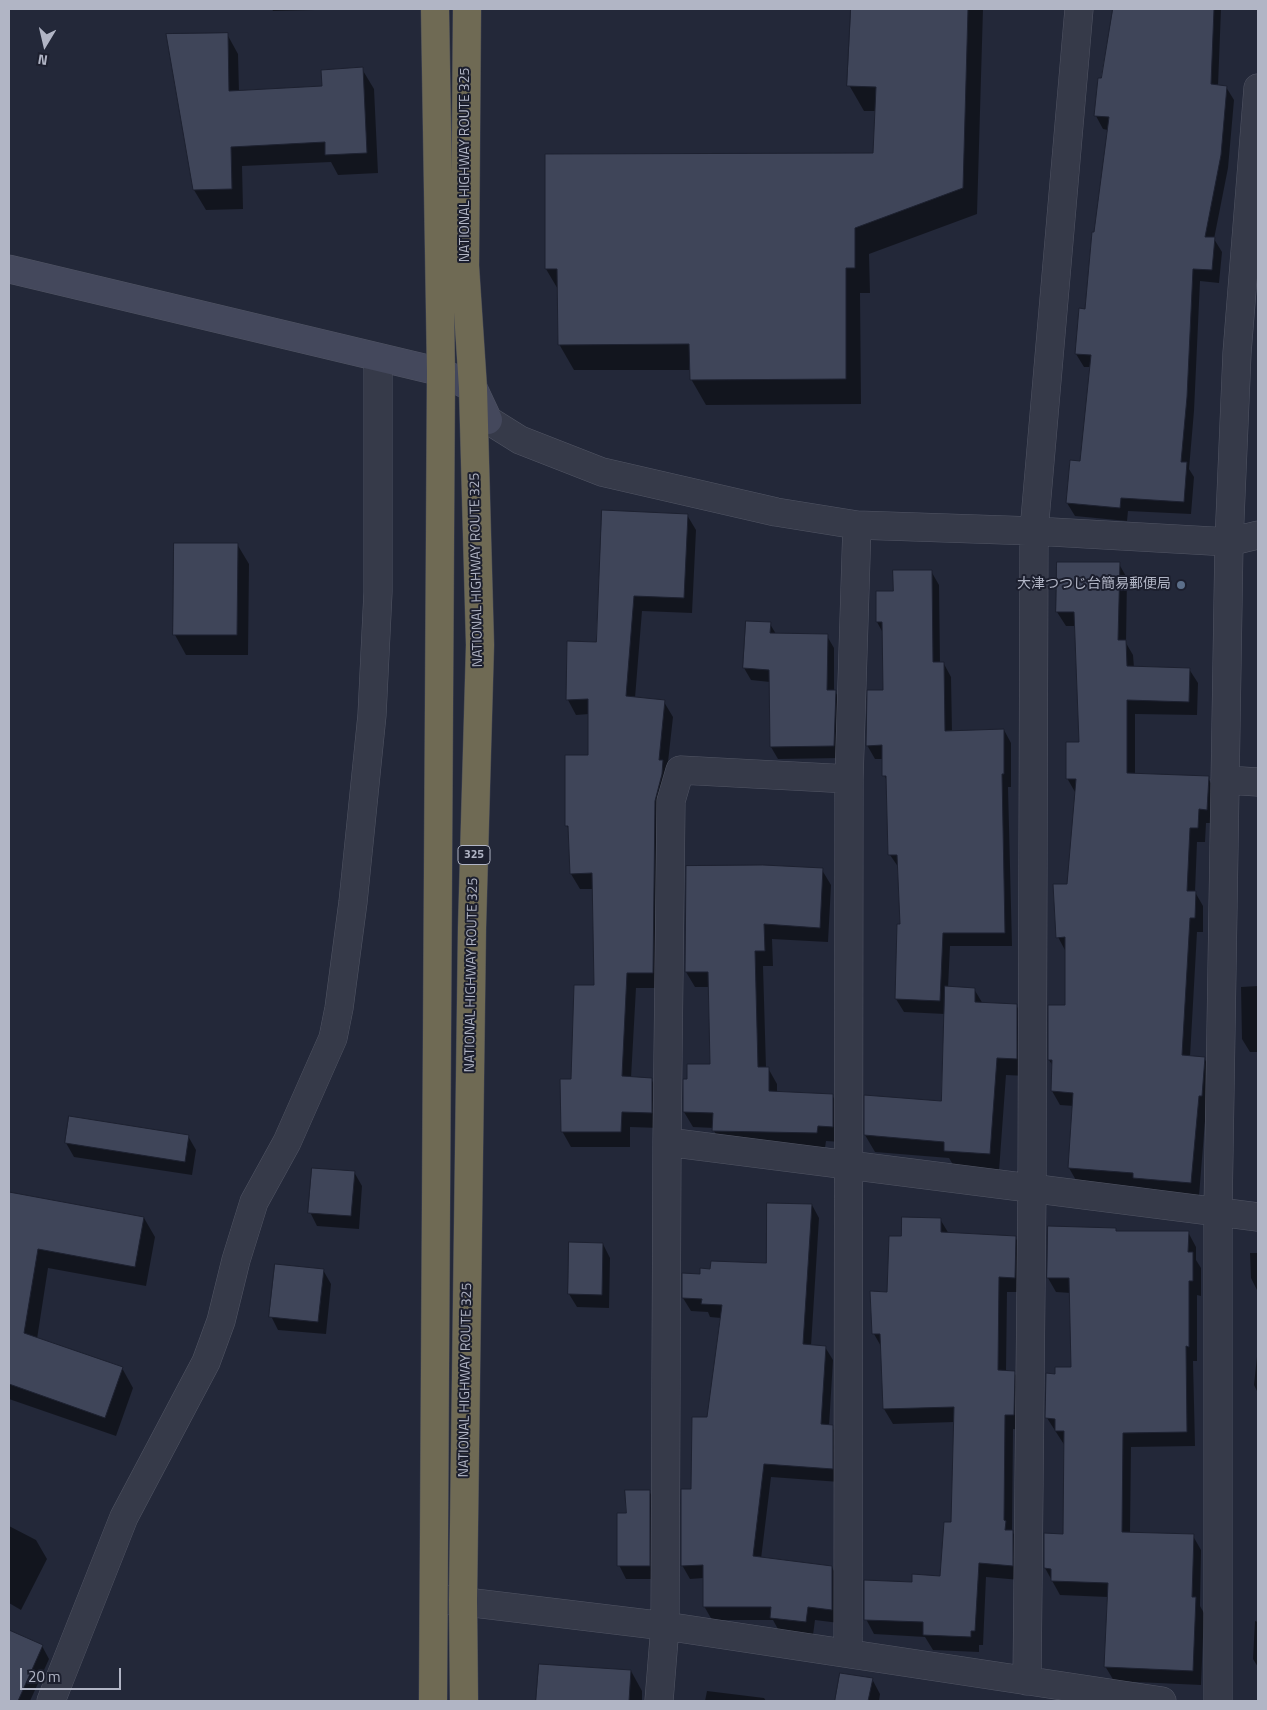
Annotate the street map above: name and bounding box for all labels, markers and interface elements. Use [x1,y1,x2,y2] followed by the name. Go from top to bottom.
[20,20,70,70] north arrow
[36,49,49,71] text: N
[458,68,474,262] street label: NATIONAL HIGHWAY ROUTE 325
[467,473,487,667] street label: NATIONAL HIGHWAY ROUTE 325
[1017,577,1171,593] place label: 大津つつじ台簡易郵便局
[1175,579,1187,591] marker: 大津つつじ台簡易郵便局
[458,846,490,864] road number: 325
[462,878,482,1072] street label: NATIONAL HIGHWAY ROUTE 325
[456,1283,476,1477] street label: NATIONAL HIGHWAY ROUTE 325
[22,1658,124,1690] scale bar
[28,1665,61,1688] text: 20 m

